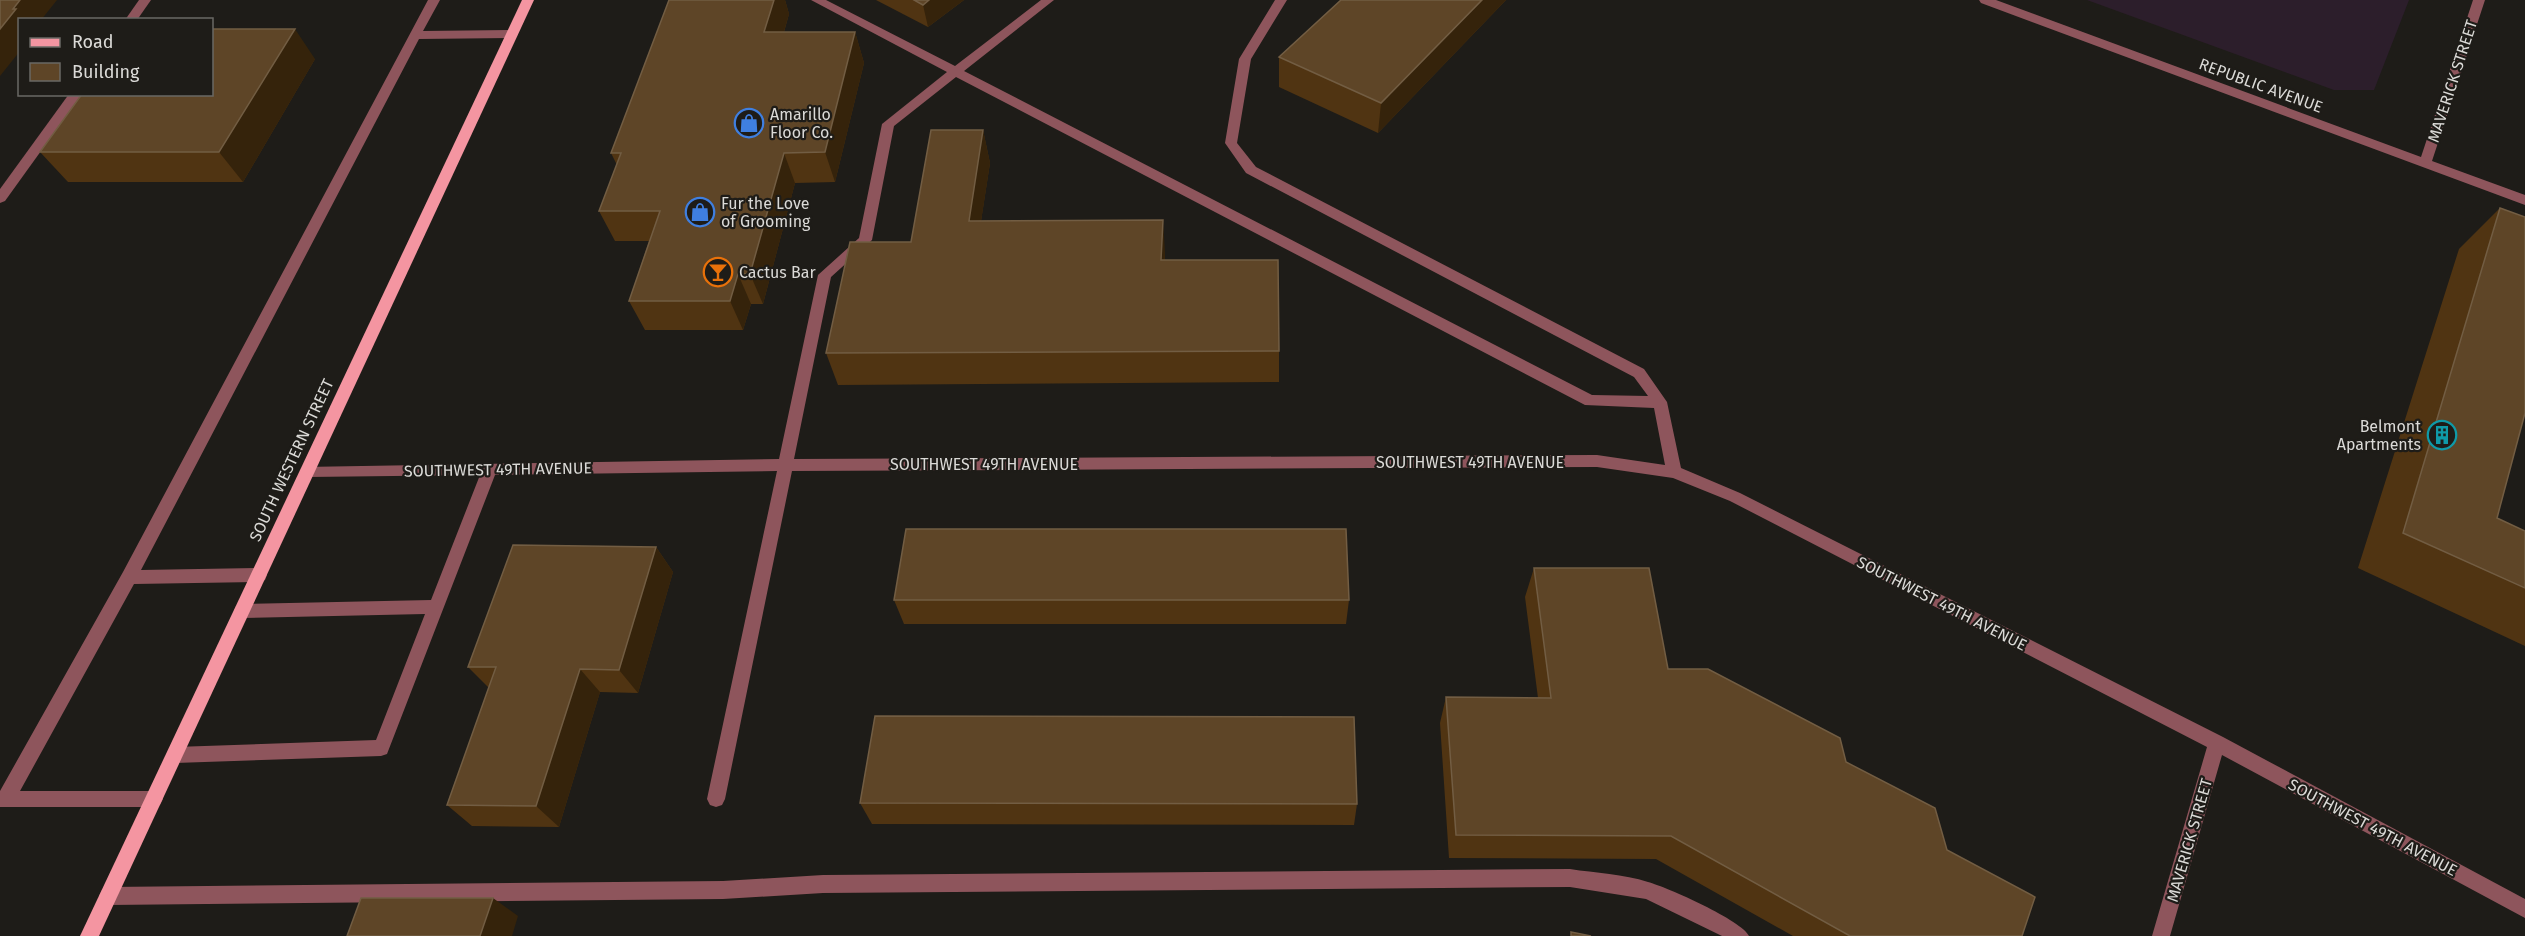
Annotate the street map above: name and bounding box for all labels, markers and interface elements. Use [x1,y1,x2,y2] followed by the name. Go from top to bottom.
[2424,17,2481,145] street label: MAVERICK STREET
[18,18,213,96] legend
[72,31,114,53] text: Road
[2196,54,2325,117] street label: REPUBLIC AVENUE
[72,61,140,83] text: Building
[770,105,833,142] place label: Amarillo Floor Co.
[733,107,765,139] shop icon: Amarillo Floor Co.
[721,194,811,231] place label: Fur the Love of Grooming
[684,196,716,228] shop icon: Fur the Love of Grooming
[702,256,734,288] bar icon: Cactus Bar
[739,263,816,282] place label: Cactus Bar
[245,375,338,545] street label: SOUTH WESTERN STREET
[2337,417,2421,454] place label: Belmont Apartments
[2426,419,2458,451] building icon: Belmont Apartments
[1376,453,1564,472] street label: SOUTHWEST 49TH AVENUE
[890,455,1078,474] street label: SOUTHWEST 49TH AVENUE
[404,458,592,481] street label: SOUTHWEST 49TH AVENUE
[1854,552,2030,655] street label: SOUTHWEST 49TH AVENUE
[2285,775,2460,880] street label: SOUTHWEST 49TH AVENUE
[2163,776,2216,904] street label: MAVERICK STREET

